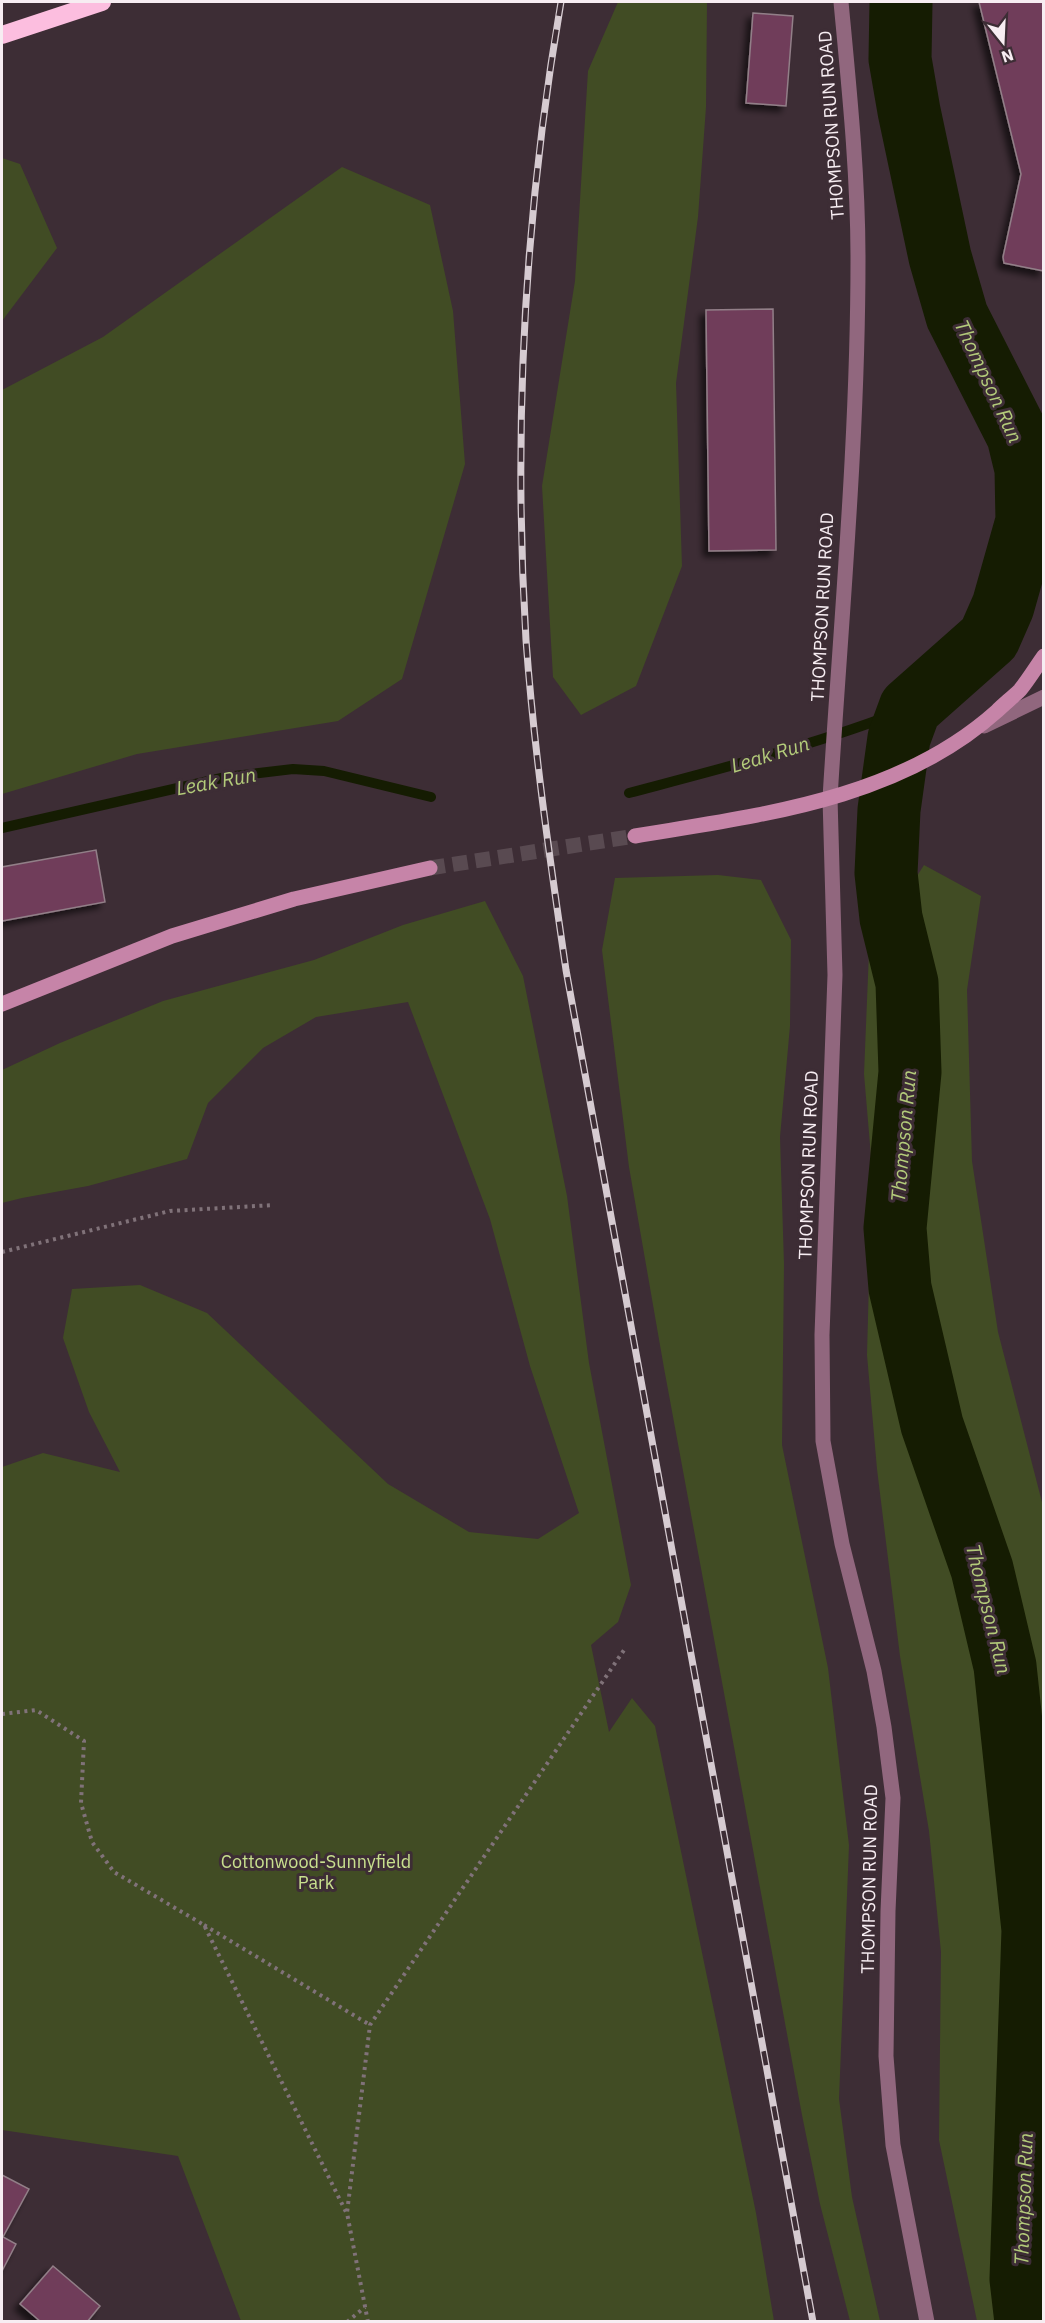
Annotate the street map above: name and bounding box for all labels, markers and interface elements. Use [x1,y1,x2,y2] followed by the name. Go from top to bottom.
[973,12,1033,72] north arrow
[813,30,849,220] street label: THOMPSON RUN ROAD
[999,45,1016,68] text: N
[949,315,1029,447] water label: Thompson Run
[806,512,838,702] street label: THOMPSON RUN ROAD
[727,729,813,779] water label: Leak Run
[174,761,258,801] water label: Leak Run
[884,1069,922,1203] water label: Thompson Run
[793,1070,823,1260] street label: THOMPSON RUN ROAD
[960,1541,1018,1677] water label: Thompson Run
[856,1784,882,1974] street label: THOMPSON RUN ROAD
[221,1850,411,1894] park label: Cottonwood-Sunnyfield Park
[1007,2132,1039,2266] water label: Thompson Run

